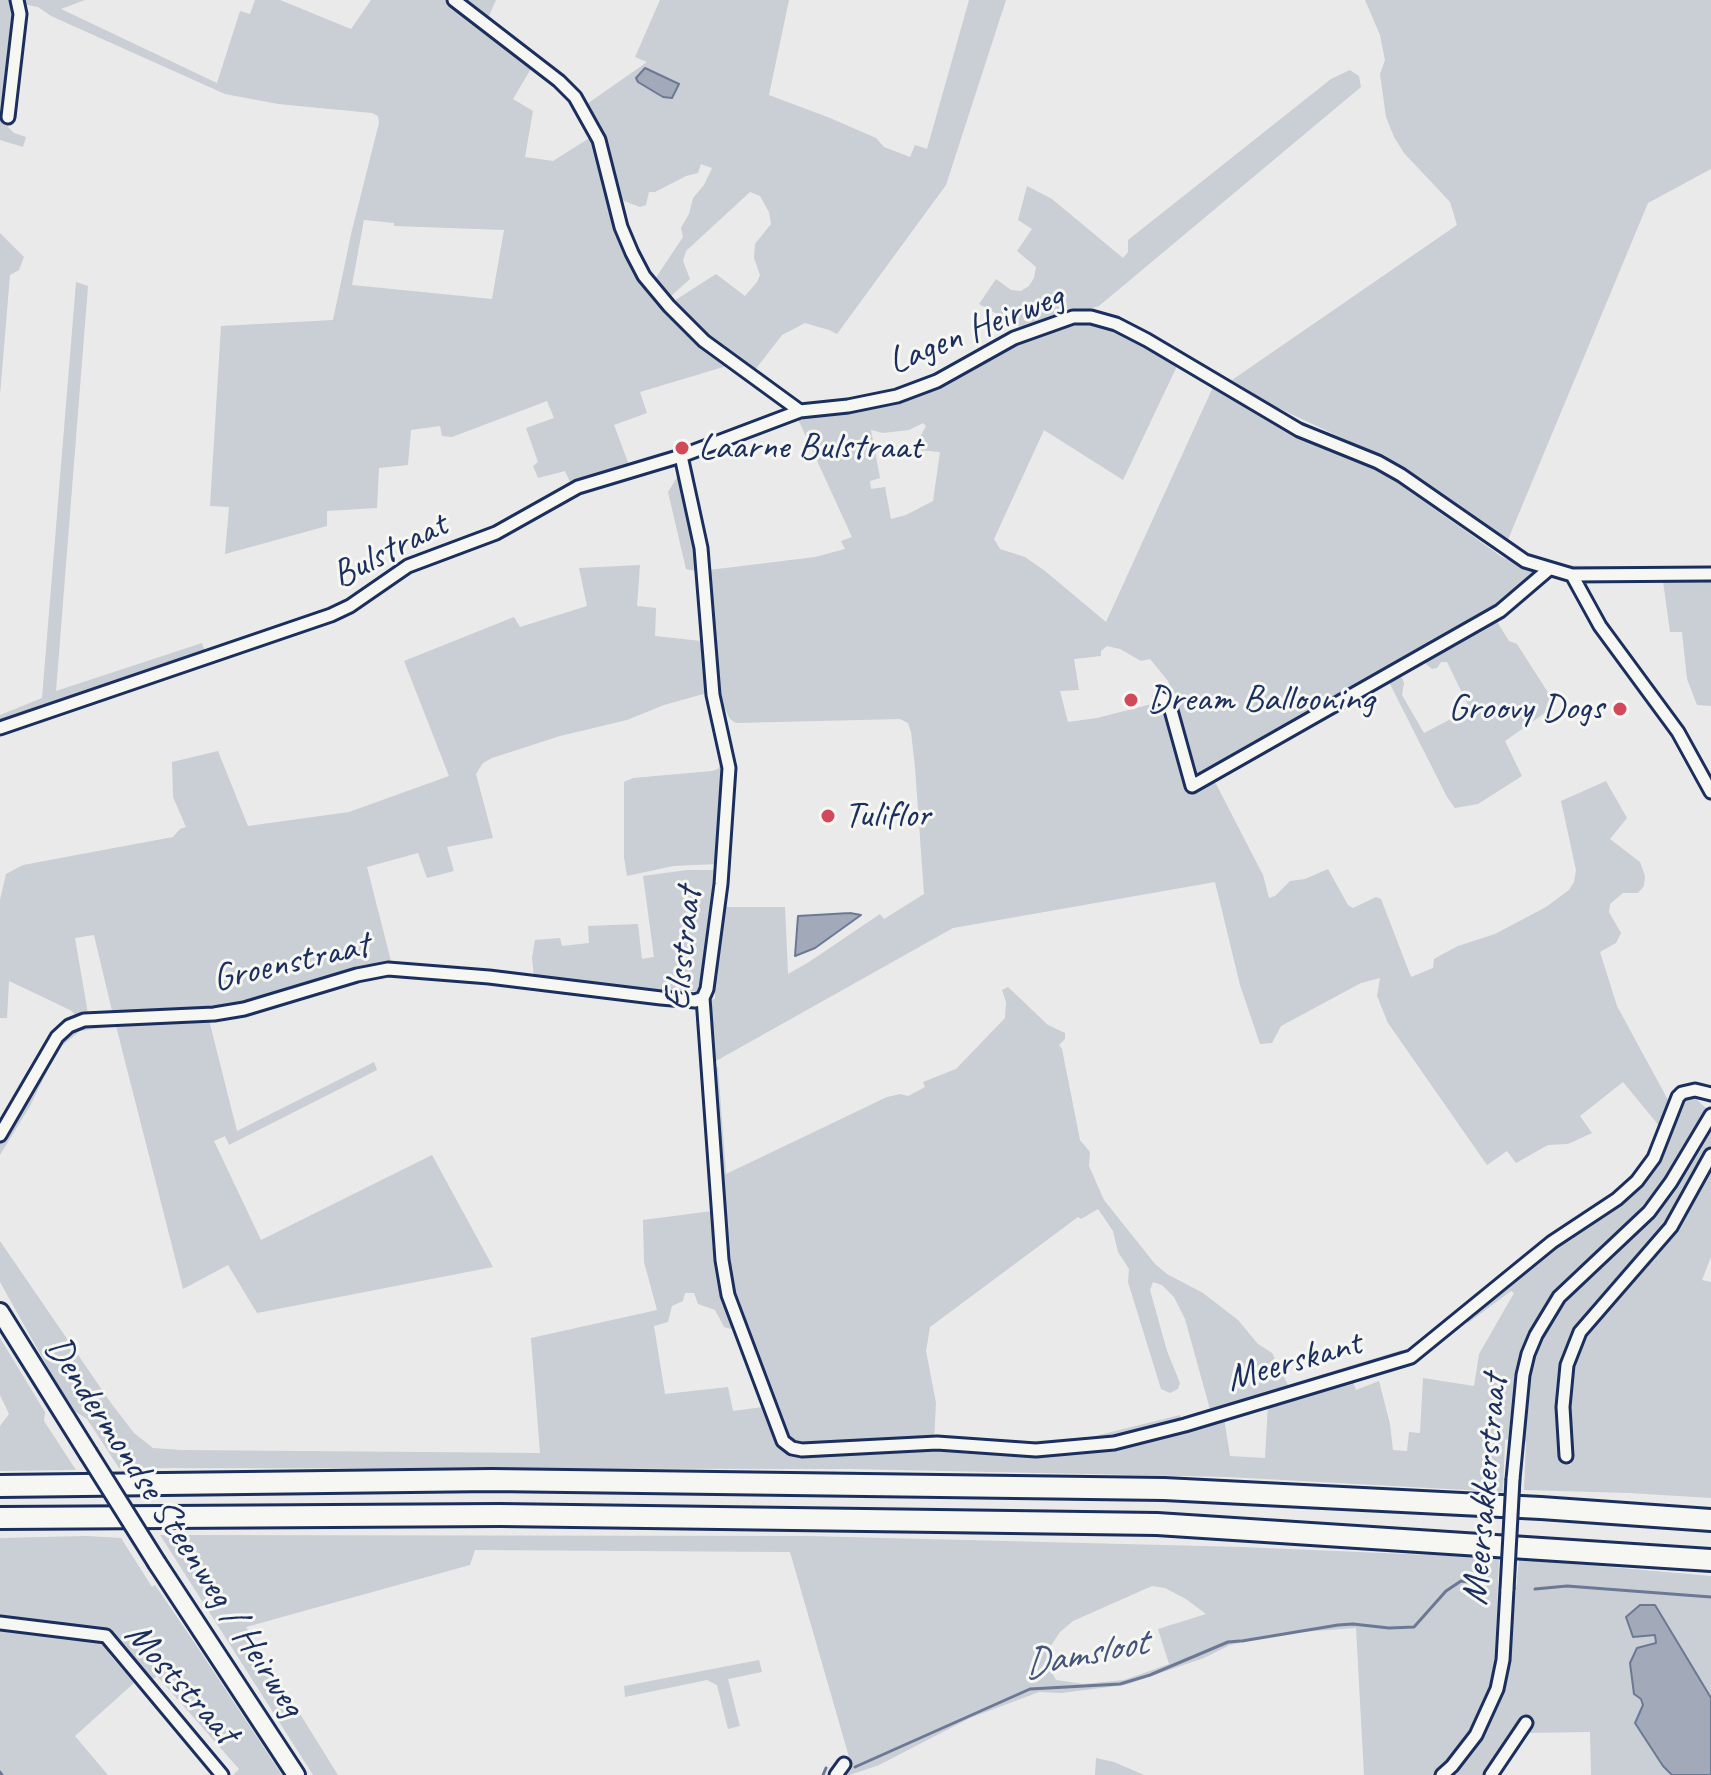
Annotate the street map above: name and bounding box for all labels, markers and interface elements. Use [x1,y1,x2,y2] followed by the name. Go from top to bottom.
[882,274,1070,386] street label: Lagen Heirweg
[698,425,922,471] place label: Laarne Bulstraat
[673,439,691,457] marker: Laarne Bulstraat
[325,503,455,599] street label: Bulstraat
[1147,677,1374,723] place label: Dream Ballooning
[1448,686,1604,732] place label: Groovy Dogs
[1122,691,1140,709] marker: Dream Ballooning
[1611,700,1629,718] marker: Groovy Dogs
[844,793,931,839] place label: Tuliflor
[819,807,837,825] marker: Tuliflor
[655,885,713,1013] street label: Elsstraat
[208,923,374,1003] street label: Groenstraat
[1221,1321,1367,1403] street label: Meerskant
[34,1328,314,1726] street label: Dendermondse Steenweg / Heirweg
[1453,1373,1519,1607] street label: Meersakkerstraat
[114,1613,248,1755] street label: Moststraat
[1019,1620,1151,1690] water label: Damsloot

